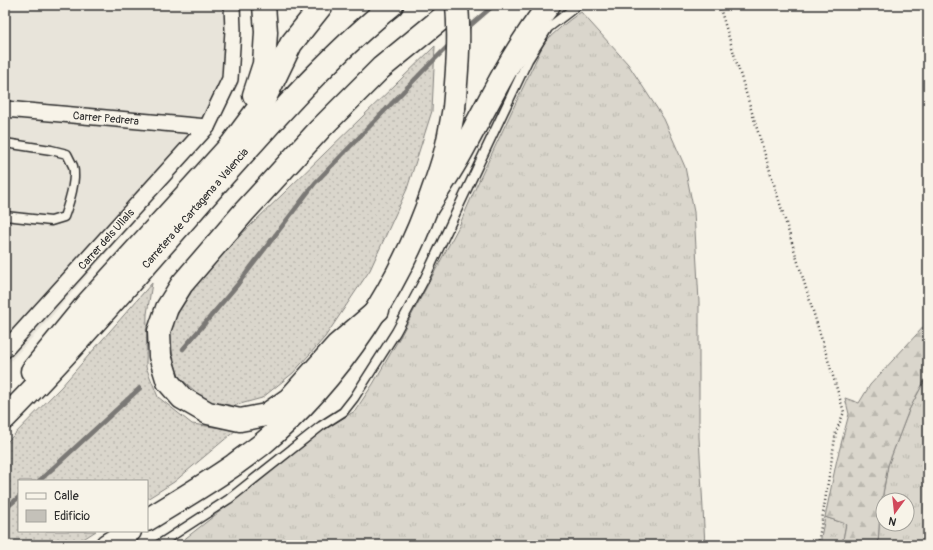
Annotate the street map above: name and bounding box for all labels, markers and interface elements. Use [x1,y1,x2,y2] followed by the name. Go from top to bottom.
[72,109,140,128] street label: Carrer Pedrera
[140,145,251,271] street label: Carretera de Cartagena a Valencia
[76,206,137,272] street label: Carrer dels Ullals
[18,480,148,532] legend
[54,489,79,504] text: Calle
[875,492,915,532] north arrow
[54,509,90,524] text: Edificio
[887,514,898,528] text: N

